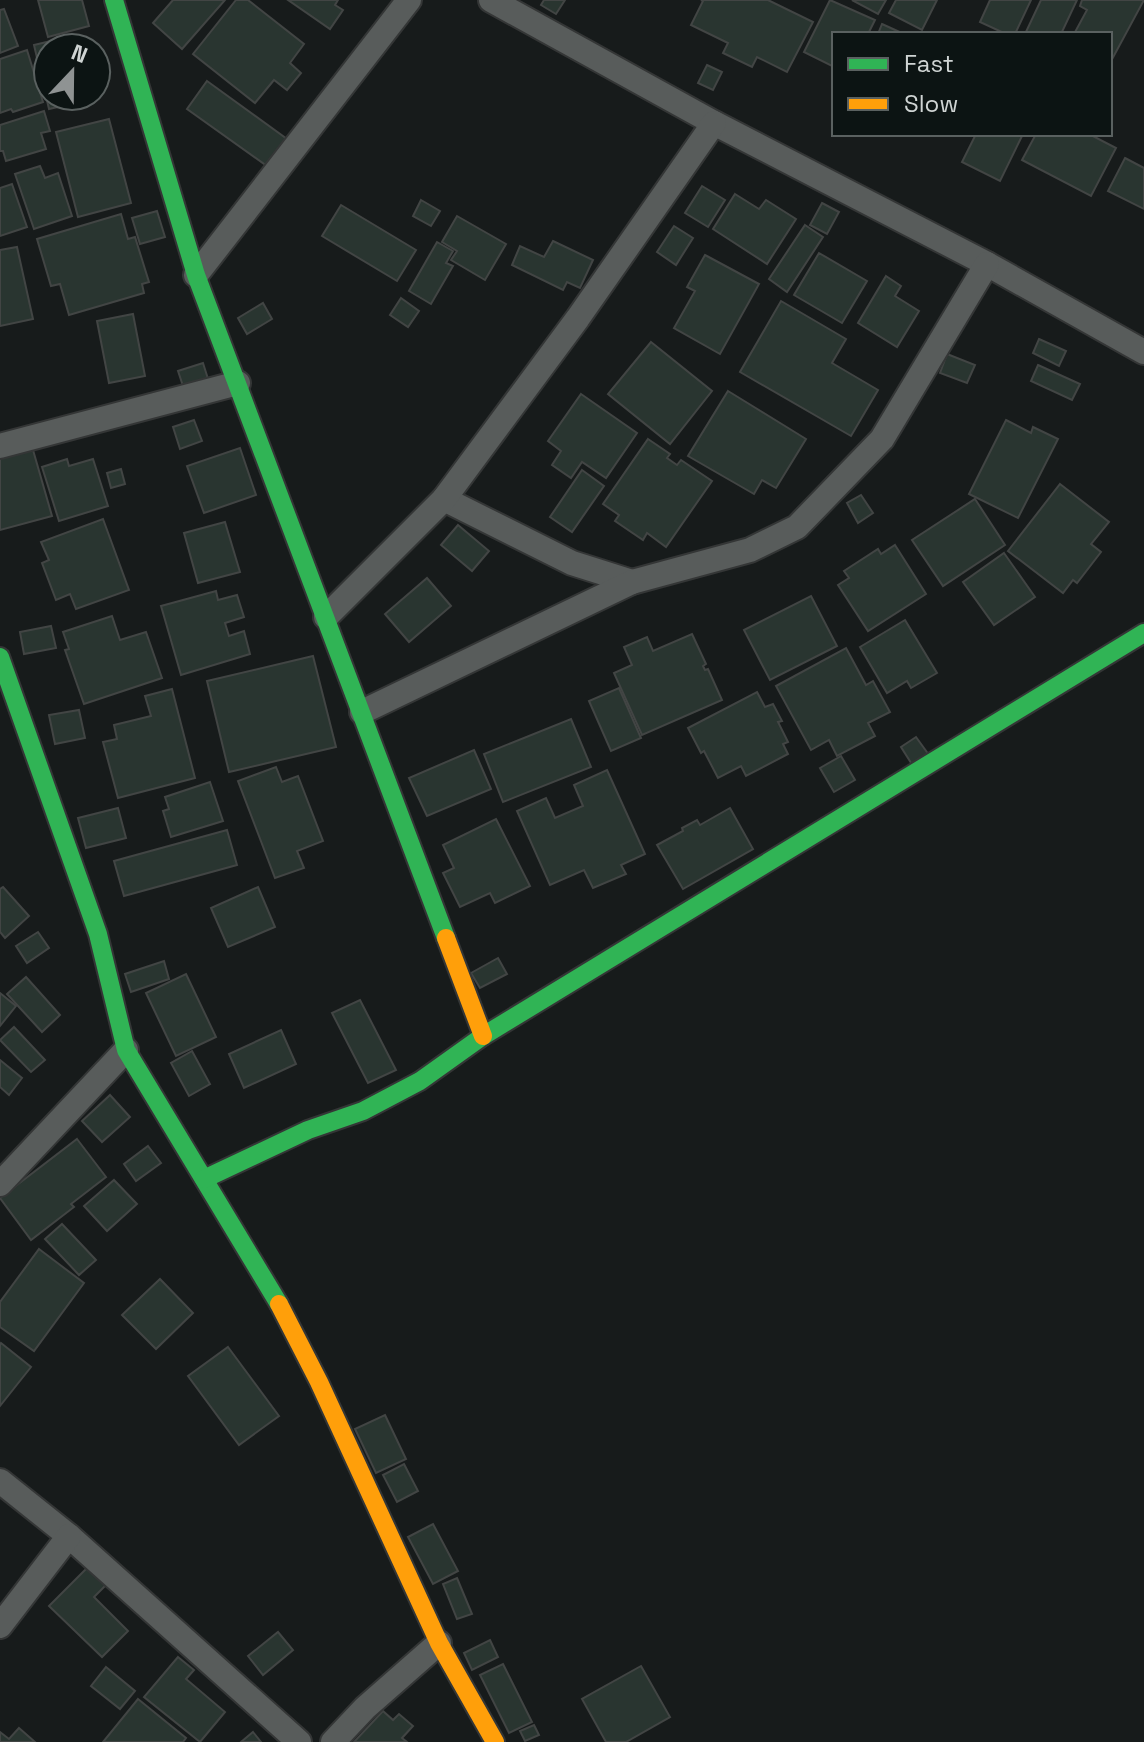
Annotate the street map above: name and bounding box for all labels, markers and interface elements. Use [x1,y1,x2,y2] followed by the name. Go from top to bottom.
[32,32,112,112] north arrow
[832,32,1112,136] legend
[67,38,92,69] text: N
[904,48,954,79] text: Fast
[904,88,958,119] text: Slow

